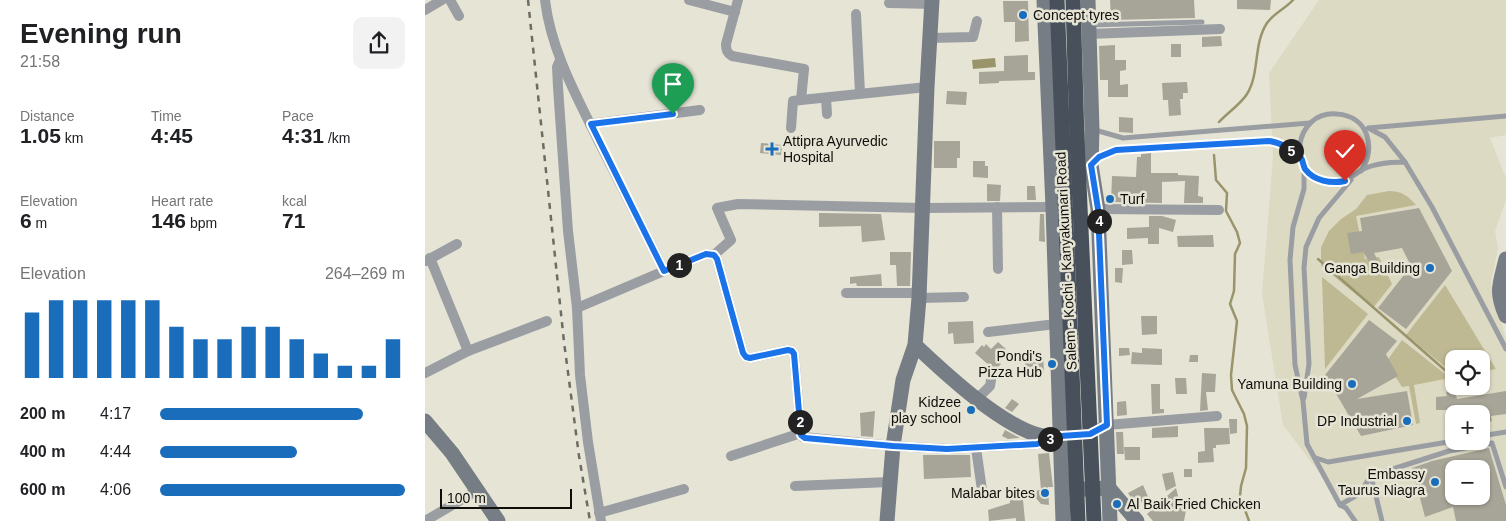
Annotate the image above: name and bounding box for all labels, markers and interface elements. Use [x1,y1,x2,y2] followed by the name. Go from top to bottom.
[1033,7,1119,23] place label: Concept tyres
[1017,9,1029,21] marker: Concept tyres
[353,17,405,69] button: share
[20,18,182,49] text: Evening run
[20,53,60,70] text: 21:58
[652,63,694,114] pin
[659,70,687,98] icon: arrive
[20,108,74,124] text: Distance
[151,108,182,124] text: Time
[282,108,314,124] text: Pace
[20,124,61,147] text: 1.05
[151,124,193,147] text: 4:45
[282,124,324,147] text: 4:31
[61,130,83,146] text: km
[324,130,350,146] text: /km
[1324,130,1366,181] pin
[783,133,888,165] place label: Attipra Ayurvedic Hospital
[1331,137,1359,165] icon: check
[1279,138,1303,164] pin: 5
[765,142,779,156] marker: Attipra Ayurvedic Hospital
[1288,143,1295,159] text: 5
[1052,151,1080,371] street label: Salem - Kochi - Kanyakumari Road
[1120,191,1144,207] place label: Turf
[20,193,78,209] text: Elevation
[151,193,213,209] text: Heart rate
[282,193,307,209] text: kcal
[1104,193,1116,205] marker: Turf
[1087,208,1111,234] pin: 4
[20,209,32,232] text: 6
[151,209,186,232] text: 146
[282,209,305,232] text: 71
[1096,213,1103,229] text: 4
[32,215,47,231] text: m
[186,215,217,231] text: bpm
[667,252,691,278] pin: 1
[676,257,683,273] text: 1
[1324,260,1420,276] place label: Ganga Building
[1424,262,1436,274] marker: Ganga Building
[20,265,86,282] text: Elevation
[325,265,405,282] text: 264–269 m
[978,348,1042,380] place label: Pondi's Pizza Hub
[1445,350,1490,505] map controls
[1445,350,1490,395] button: locate
[1046,358,1058,370] marker: Pondi's Pizza Hub
[1237,376,1342,392] place label: Yamuna Building
[1346,378,1358,390] marker: Yamuna Building
[891,394,961,426] place label: Kidzee play school
[965,404,977,416] marker: Kidzee play school
[20,405,65,422] text: 200 m
[100,405,131,422] text: 4:17
[1445,405,1490,450] button: +
[787,410,813,434] pin: 2
[1317,413,1397,429] place label: DP Industrial
[797,414,804,430] text: 2
[1401,415,1413,427] marker: DP Industrial
[1037,426,1063,452] pin: 3
[1047,431,1054,447] text: 3
[20,443,65,460] text: 400 m
[100,443,131,460] text: 4:44
[1445,460,1490,505] button: −
[1338,466,1425,498] place label: Embassy Taurus Niagra
[1429,476,1441,488] marker: Embassy Taurus Niagra
[20,481,65,498] text: 600 m
[100,481,131,498] text: 4:06
[951,485,1035,501] place label: Malabar bites
[440,486,573,509] scale bar
[1039,487,1051,499] marker: Malabar bites
[447,490,486,506] text: 100 m
[1127,496,1261,512] place label: Al Baik Fried Chicken
[1111,498,1123,510] marker: Al Baik Fried Chicken

